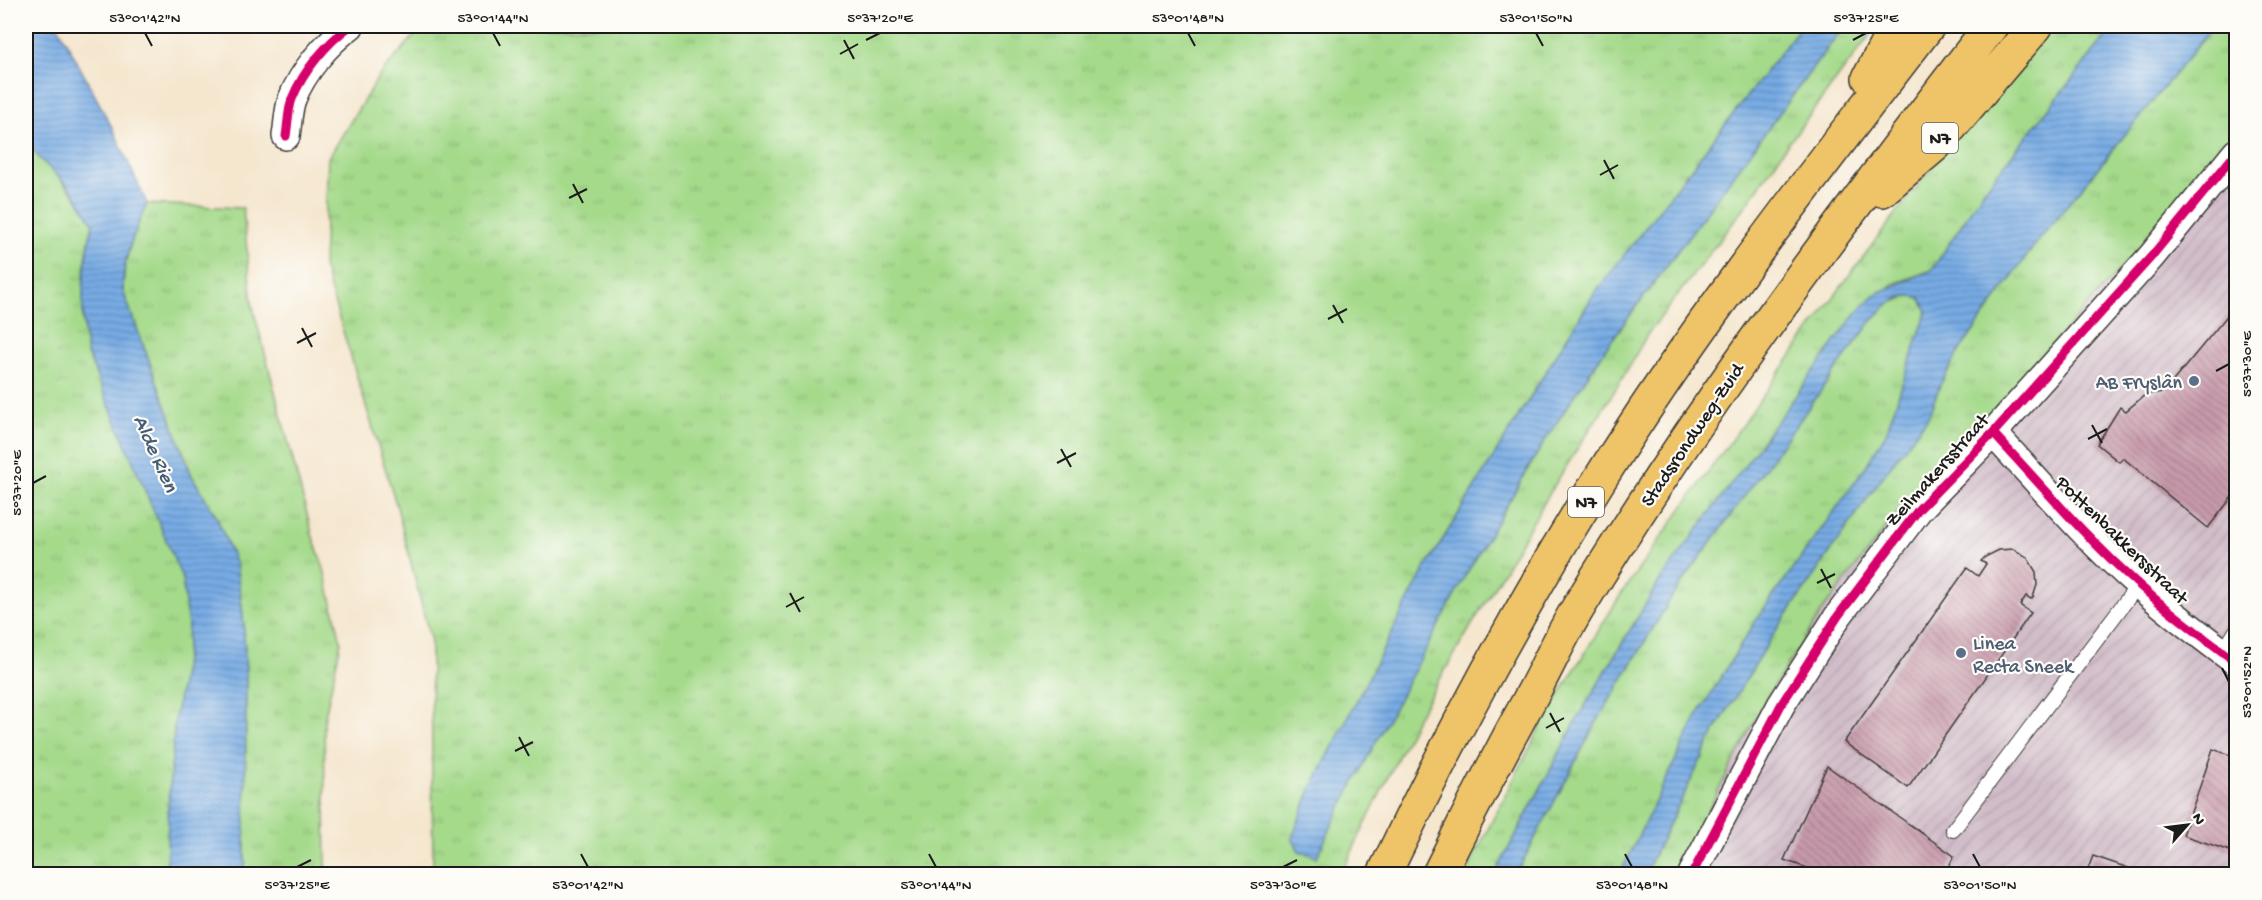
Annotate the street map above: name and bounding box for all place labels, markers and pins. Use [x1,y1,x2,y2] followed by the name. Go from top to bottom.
[2096,373,2182,396] place label: AB Fryslân
[2187,374,2201,388] marker: AB Fryslân
[1973,634,2075,680] place label: Linea Recta Sneek
[1954,646,1968,660] marker: Linea Recta Sneek

